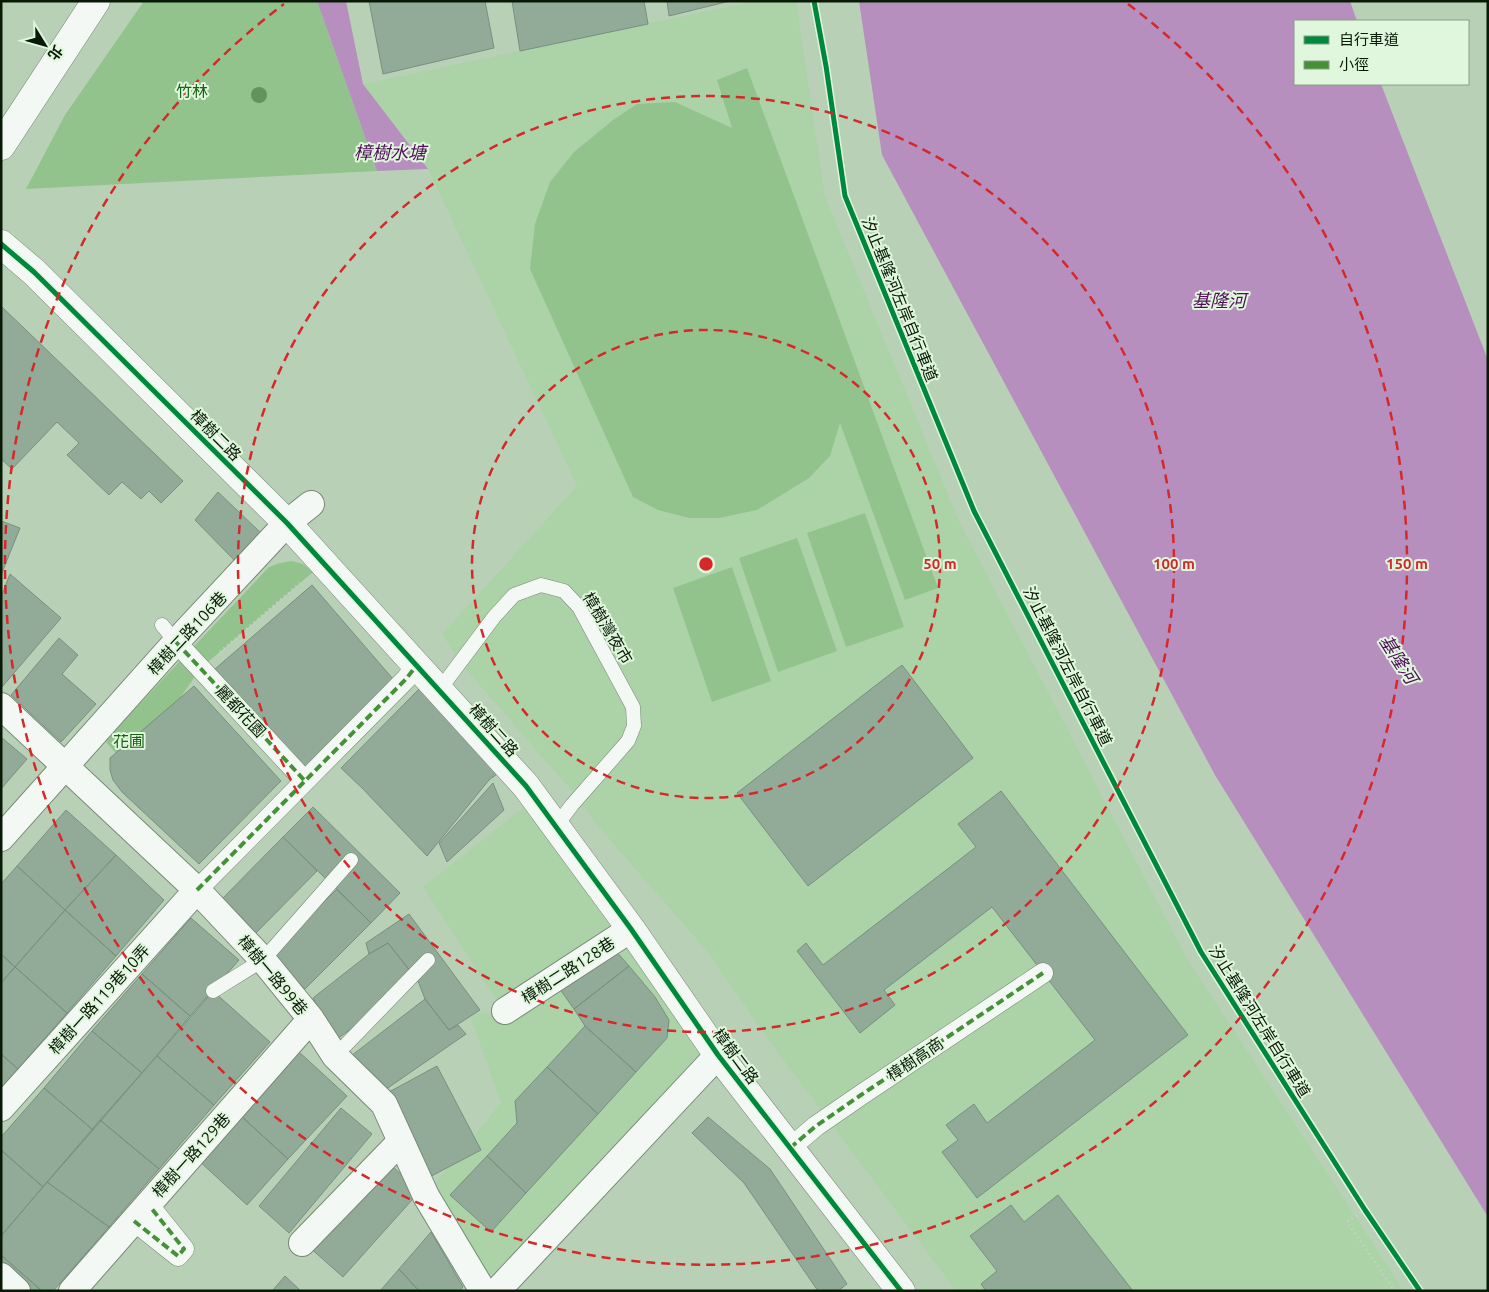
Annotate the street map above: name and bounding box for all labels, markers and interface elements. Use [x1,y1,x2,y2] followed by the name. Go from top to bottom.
[20,20,70,70] north arrow
[1294,20,1469,85] legend
[1339,31,1399,48] text: 自行車道
[45,42,66,63] text: 北
[1339,56,1369,73] text: 小徑
[176,82,208,100] park label: 竹林
[354,142,429,162] water label: 樟樹水塘
[859,214,941,384] street label: 汐止基隆河左岸自行車道
[1192,290,1249,310] water label: 基隆河
[187,406,245,464] street label: 樟樹二路
[697,555,715,573] centre of rings
[923,555,957,572] text: 50 m
[1153,555,1195,572] text: 100 m
[1386,555,1428,572] text: 150 m
[1020,583,1116,749] street label: 汐止基隆河左岸自行車道
[144,588,230,678] street label: 樟樹二路106巷
[580,589,636,667] street label: 樟樹灣夜市
[1376,631,1424,690] water label: 基隆河
[213,681,269,741] street label: 麗都花園
[466,700,522,760] street label: 樟樹二路
[113,732,145,750] park label: 花圃
[235,932,311,1018] street label: 樟樹一路99巷
[518,933,618,1007] street label: 樟樹二路128巷
[45,941,153,1057] street label: 樟樹一路119巷10弄
[1206,942,1314,1100] street label: 汐止基隆河左岸自行車道
[710,1025,762,1087] street label: 樟樹二路
[883,1034,947,1084] street label: 樟樹高商
[148,1109,234,1201] street label: 樟樹一路129巷

